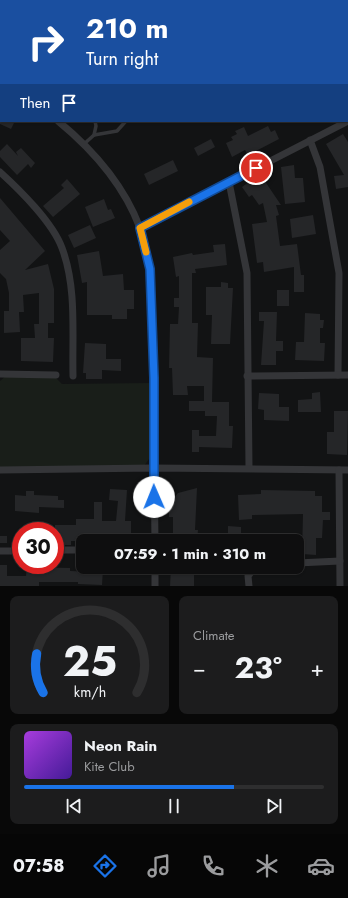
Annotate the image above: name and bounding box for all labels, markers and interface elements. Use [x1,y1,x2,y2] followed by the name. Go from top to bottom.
[86,8,169,49] text: 210 m
[20,16,72,68] icon: right
[86,46,158,72] text: Turn right
[20,92,50,114] text: Then
[58,92,80,114] icon: arrive
[239,151,273,185] pin
[245,157,267,179] icon: arrive
[133,476,175,518] position arrow
[12,522,64,574] speed limit sign: 30
[114,543,266,565] text: 07:59 · 1 min · 310 m
[193,626,234,645] text: Climate
[62,631,117,692] text: 25
[235,646,282,689] text: 23°
[193,652,206,684] text: −
[310,652,324,684] text: +
[73,682,106,702] text: km/h
[84,735,157,757] text: Neon Rain
[84,757,135,776] text: Kite Club
[63,795,85,817] icon: previous
[163,795,185,817] icon: pause
[263,795,285,817] icon: next
[91,852,119,880] icon: directions
[145,852,173,880] icon: music
[199,852,227,880] icon: phone
[253,852,281,880] icon: climate
[307,852,335,880] icon: car
[13,853,65,879] text: 07:58

